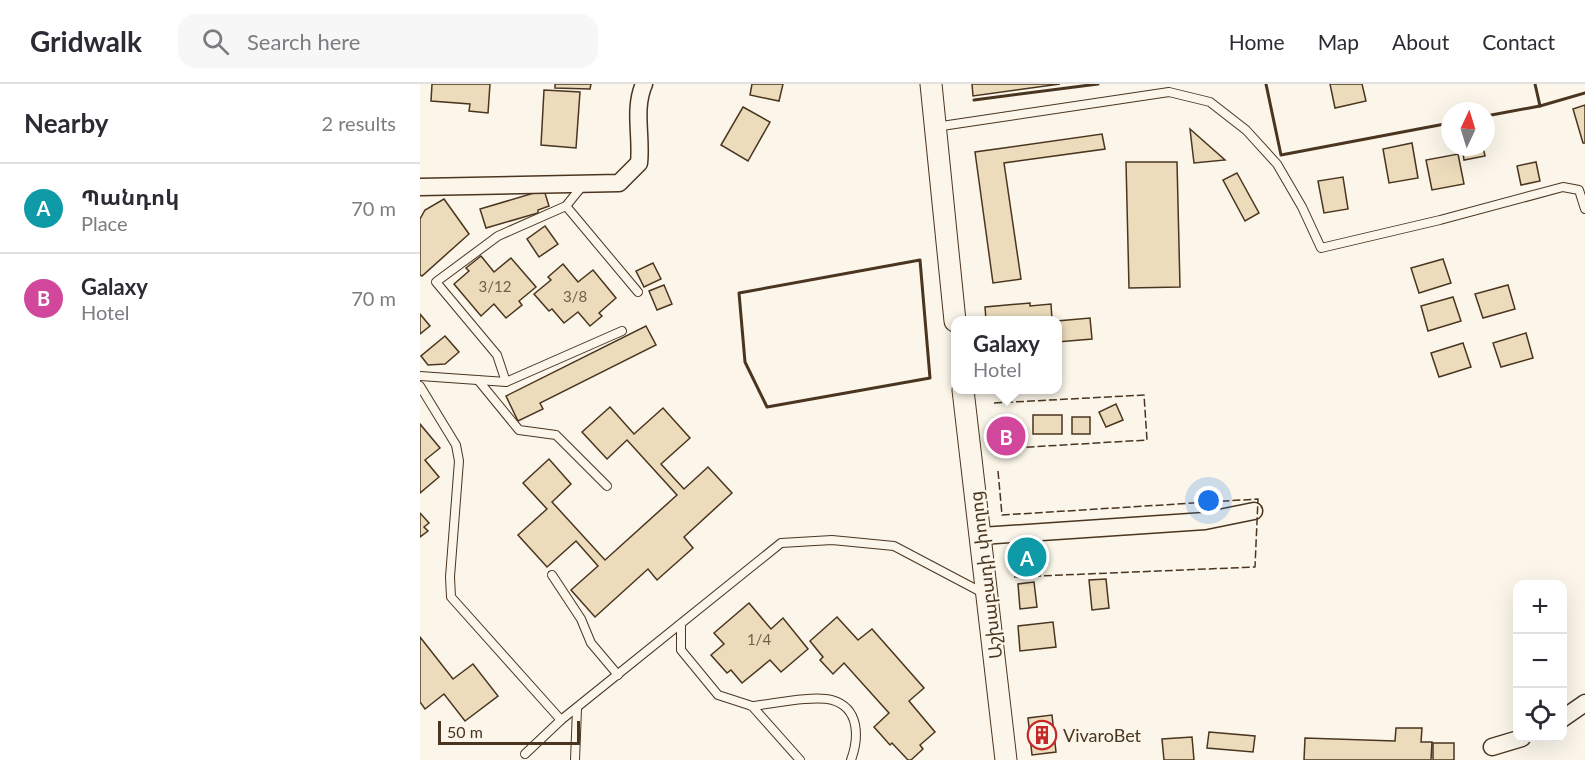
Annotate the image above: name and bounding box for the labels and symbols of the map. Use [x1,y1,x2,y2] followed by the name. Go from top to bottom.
[1441,102,1495,156] north arrow
[479,277,511,295] house number: 3/12
[563,287,587,305] house number: 3/8
[986,414,1026,458] pin: B
[1194,486,1223,515] your location
[964,490,1006,660] street label: Աշխաբադի փողոց
[1008,534,1046,580] pin: A
[747,630,771,648] house number: 1/4
[438,718,580,746] scale bar
[1026,719,1058,751] building icon: VivaroBet
[1063,724,1142,746] place label: VivaroBet

